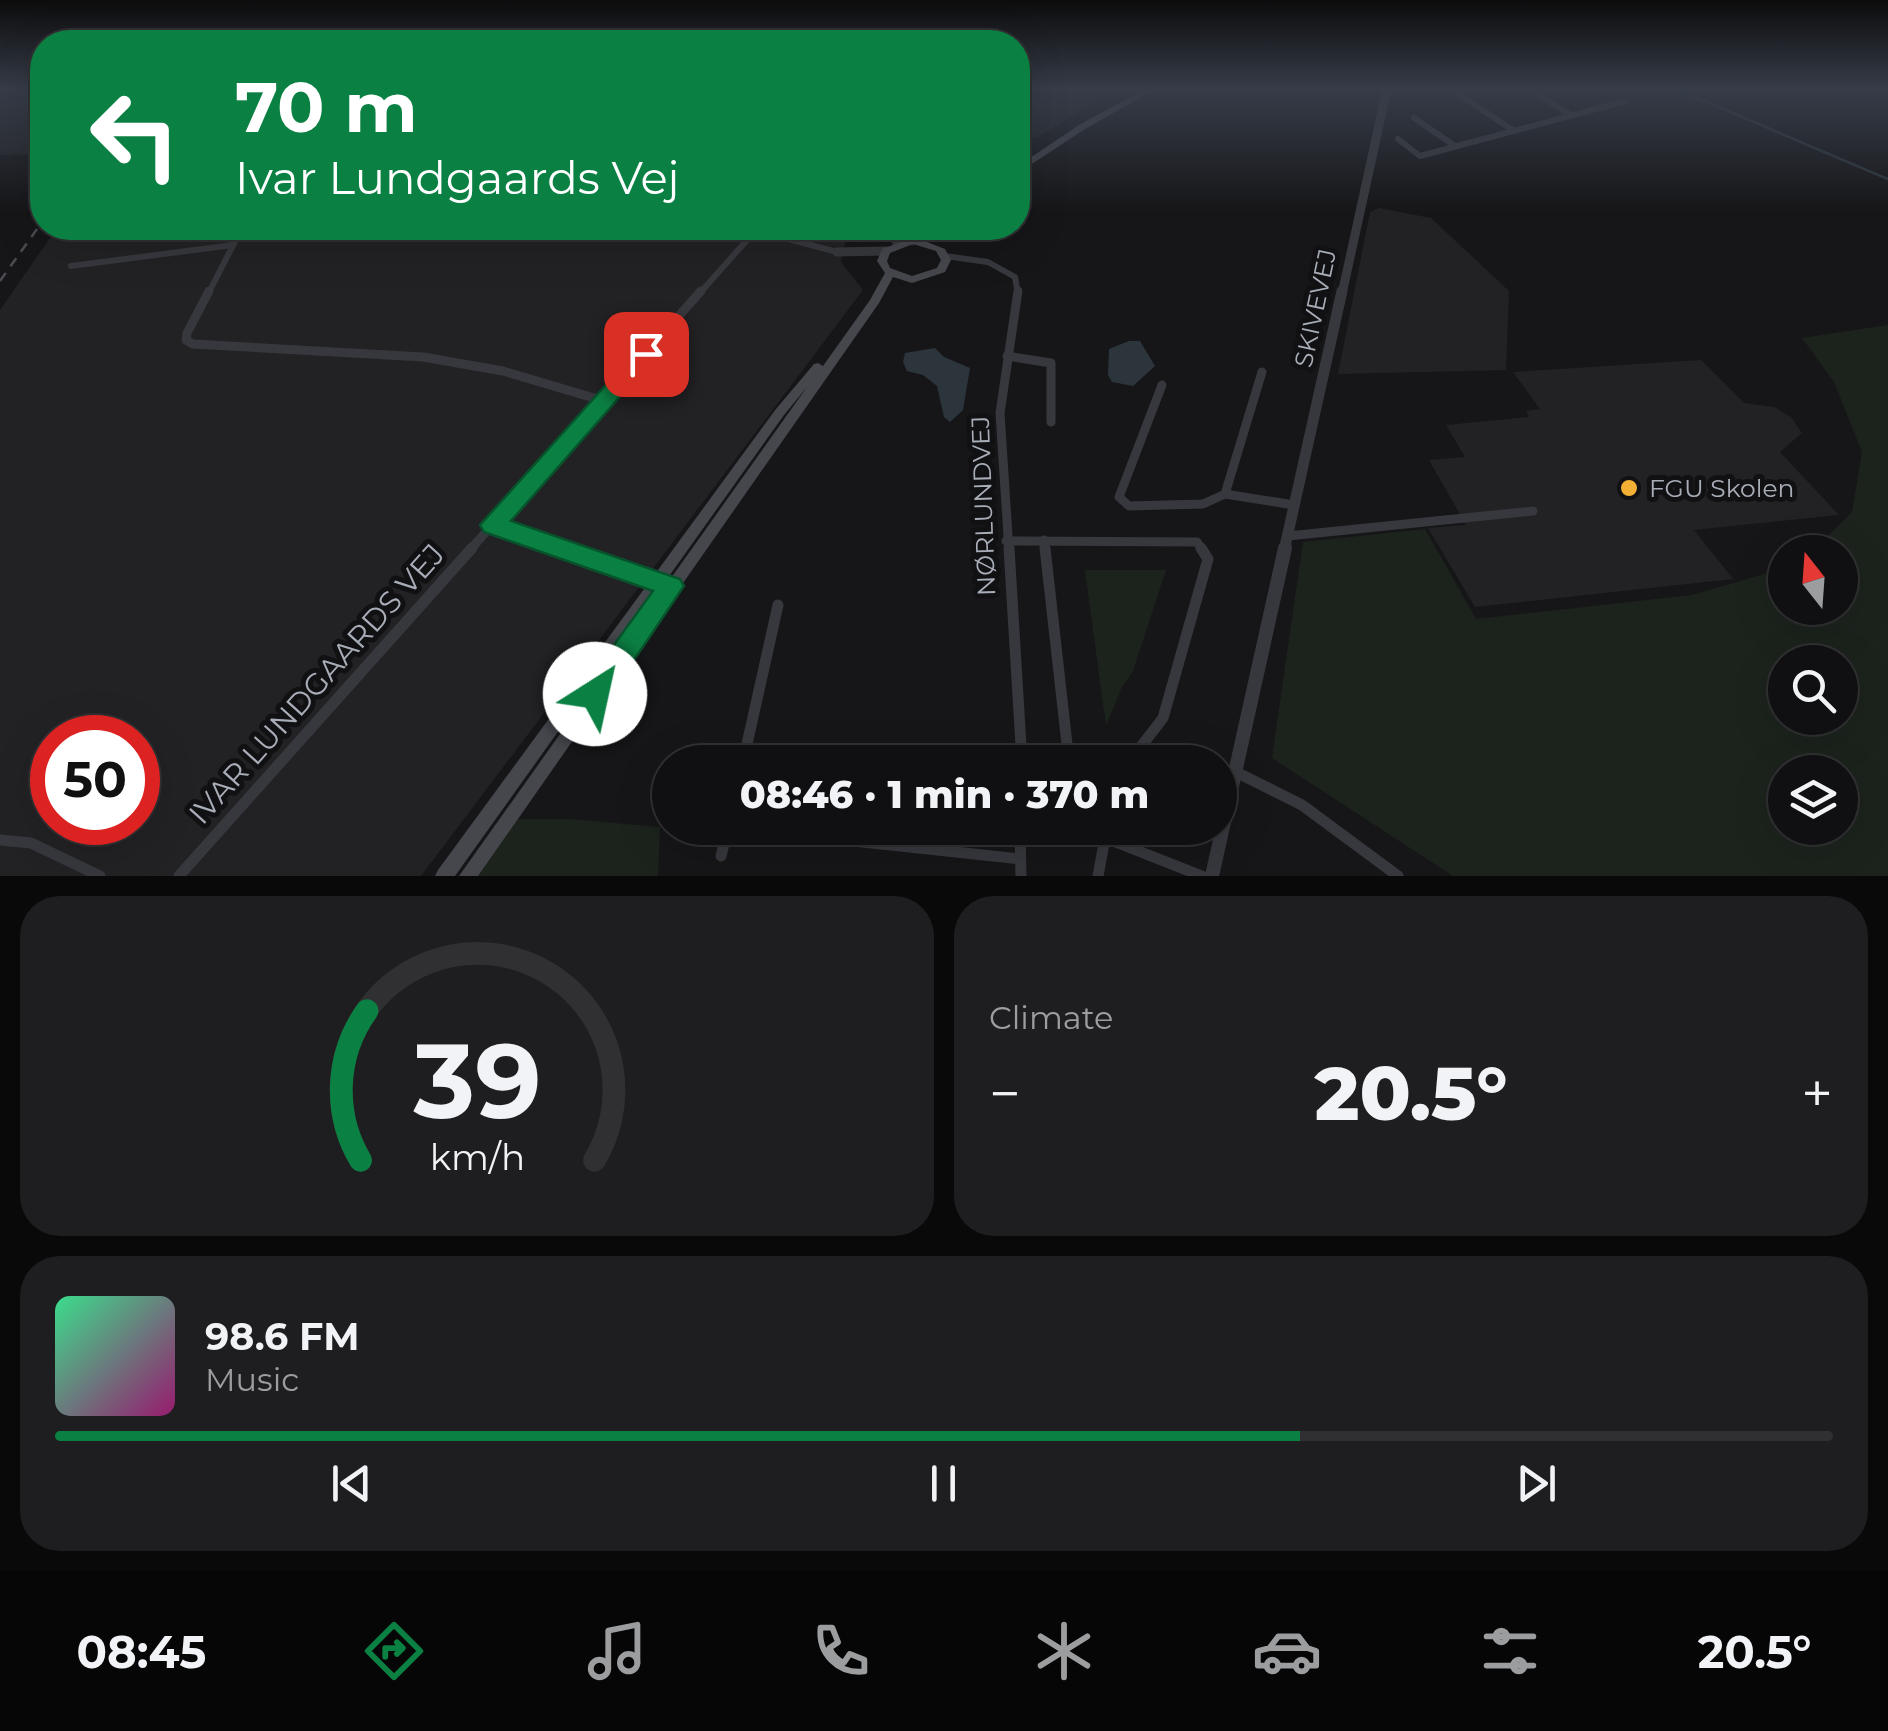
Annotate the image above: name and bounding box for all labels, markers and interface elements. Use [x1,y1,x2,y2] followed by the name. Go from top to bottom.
[235,64,418,150] text: 70 m
[70,70,200,200] icon: left
[235,150,680,205] text: Ivar Lundgaards Vej
[1288,246,1342,370] street label: SKIVEVEJ
[604,312,689,397] pin
[619,327,674,382] icon: arrive
[965,415,1001,597] street label: NØRLUNDVEJ
[1649,473,1794,503] place label: FGU Skolen
[1618,477,1640,499] marker: FGU Skolen
[1768,535,1858,625] north arrow
[1768,535,1858,845] map controls
[181,536,452,832] street label: IVAR LUNDGAARDS VEJ
[543,642,647,746] position arrow
[1768,645,1858,735] button: search
[30,715,160,845] speed limit sign: 50
[1768,755,1858,845] button: layers
[740,771,1149,818] text: 08:46 · 1 min · 370 m
[989,998,1113,1037] text: Climate
[412,1017,541,1144] text: 39
[1314,1047,1508,1139] text: 20.5°
[989,1060,1021,1127] text: −
[1801,1060,1833,1127] text: +
[429,1135,525,1179] text: km/h
[205,1313,360,1360] text: 98.6 FM
[205,1360,299,1399] text: Music
[324,1456,379,1511] icon: previous
[916,1456,971,1511] icon: pause
[1509,1456,1564,1511] icon: next
[359,1616,429,1686] icon: directions
[582,1616,652,1686] icon: music
[806,1616,876,1686] icon: phone
[1029,1616,1099,1686] icon: climate
[1252,1616,1322,1686] icon: car
[1475,1616,1545,1686] icon: filters
[77,1624,206,1679] text: 08:45
[1698,1624,1811,1679] text: 20.5°

